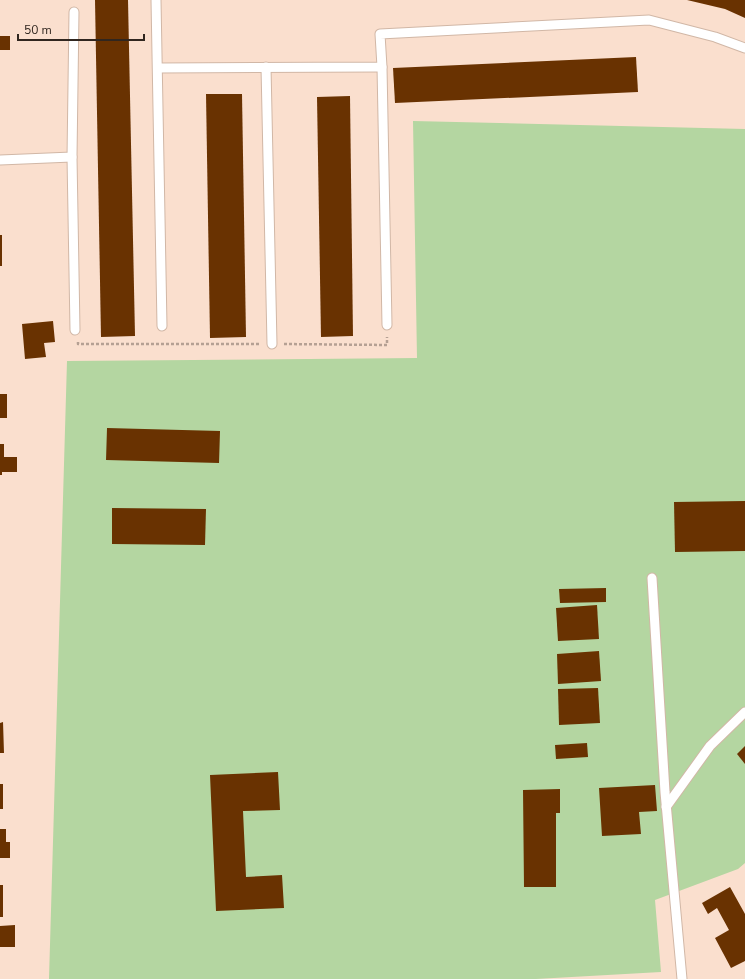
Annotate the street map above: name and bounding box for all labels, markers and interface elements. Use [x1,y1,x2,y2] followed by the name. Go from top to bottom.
[18,16,144,42] scale bar
[24,22,52,38] text: 50 m

